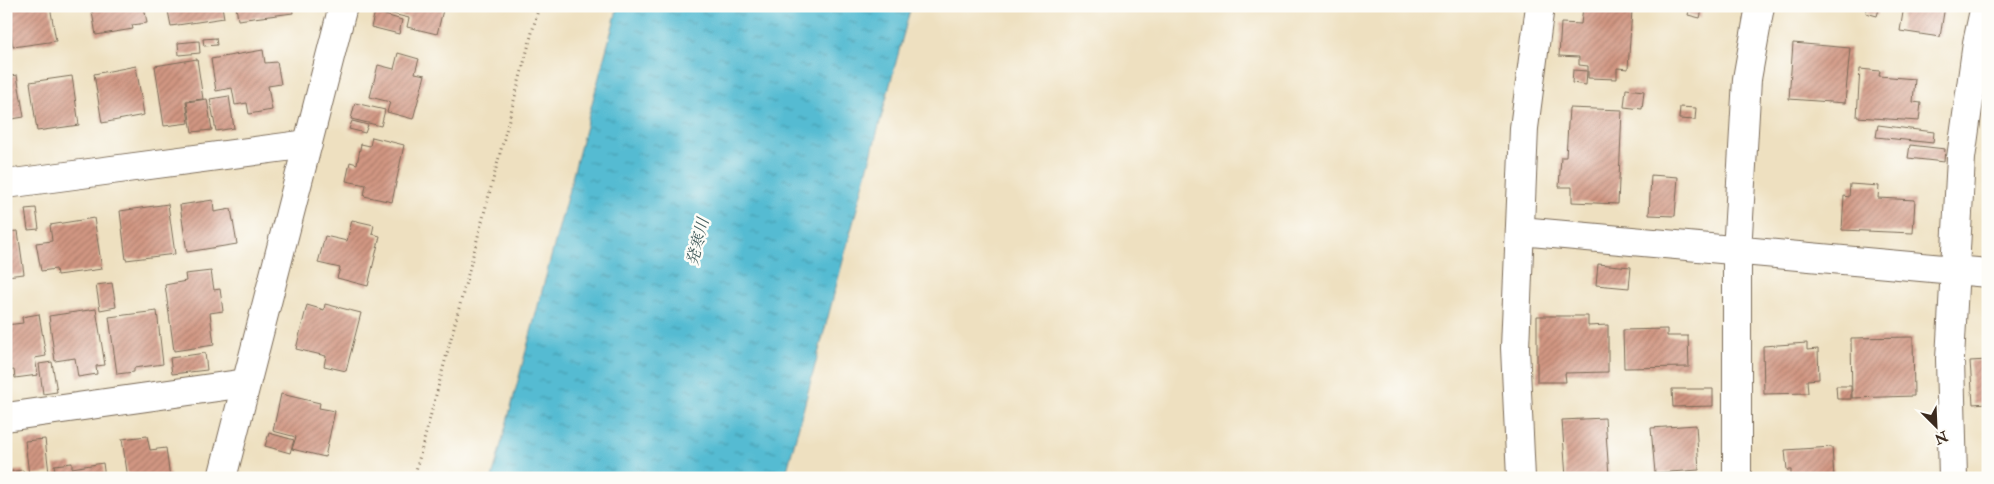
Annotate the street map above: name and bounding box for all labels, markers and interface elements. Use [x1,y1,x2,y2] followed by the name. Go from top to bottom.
[682,214,714,268] water label: 発寒川
[1912,402,1962,452] north arrow
[1931,427,1951,448] text: N

